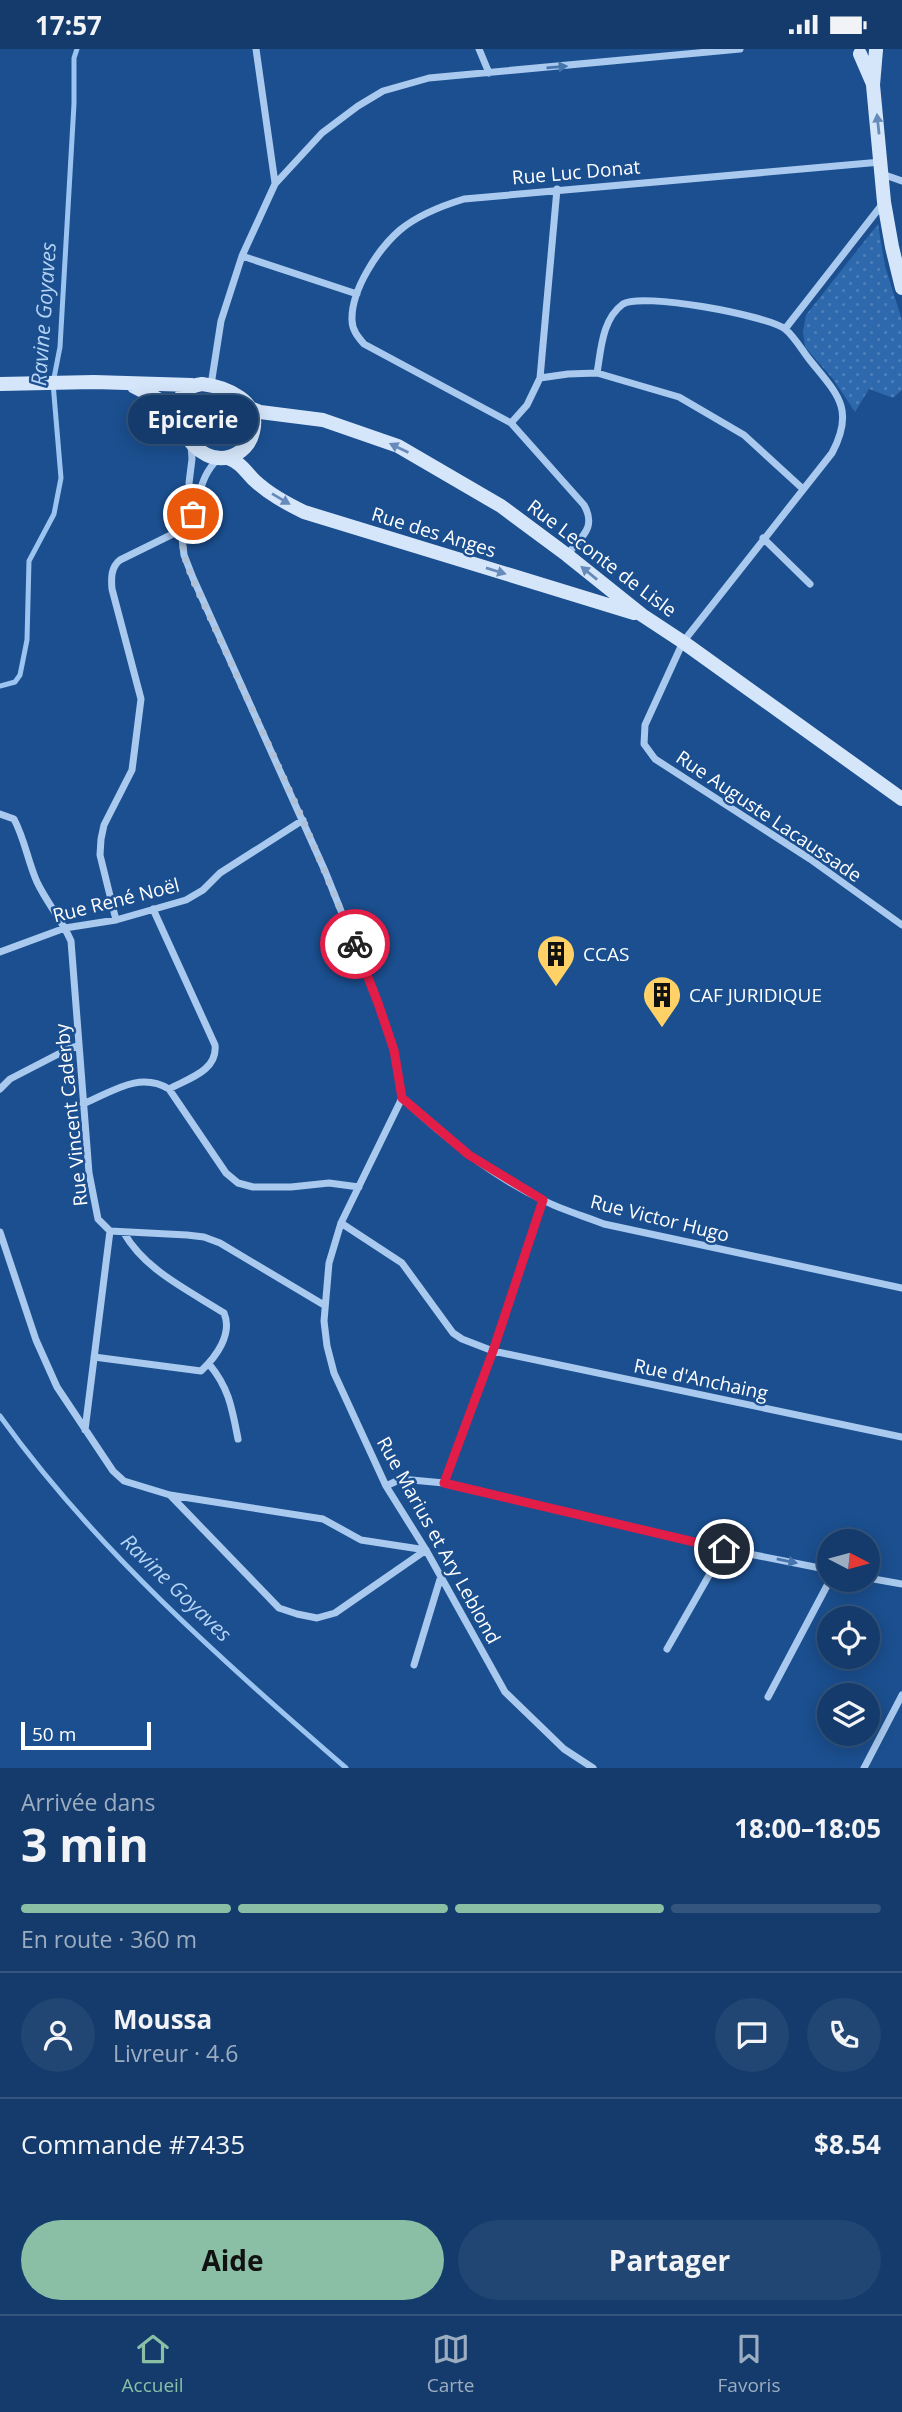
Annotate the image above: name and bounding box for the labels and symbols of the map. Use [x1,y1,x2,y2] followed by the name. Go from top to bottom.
[546,61,568,72] one-way arrow
[872,113,883,135] one-way arrow
[511,153,642,191] street label: Rue Luc Donat
[24,241,62,387] water label: Ravine Goyaves
[128,395,258,444] callout: Epicerie
[389,443,409,454] one-way arrow
[163,484,223,544] pin
[272,493,291,506] one-way arrow
[522,493,682,623] street label: Rue Leconte de Lisle
[369,501,499,563] street label: Rue des Anges
[581,565,599,580] one-way arrow
[486,567,507,577] one-way arrow
[671,744,867,888] street label: Rue Auguste Lacaussade
[50,872,182,928] street label: Rue René Noël
[320,909,390,979] courier
[535,933,577,988] building icon: CCAS
[583,941,629,967] place label: CCAS
[641,974,683,1029] building icon: CAF JURIDIQUE
[689,982,822,1008] place label: CAF JURIDIQUE
[48,1022,94,1208] street label: Rue Vincent Caderby
[588,1188,732,1248] street label: Rue Victor Hugo
[632,1352,770,1406] street label: Rue d'Anchaing
[371,1432,507,1648] street label: Rue Marius et Ary Leblond
[694,1519,754,1579] pin
[115,1527,238,1647] water label: Ravine Goyaves
[817,1529,880,1593] north arrow
[776,1556,798,1567] one-way arrow
[21,1719,150,1751] scale bar

